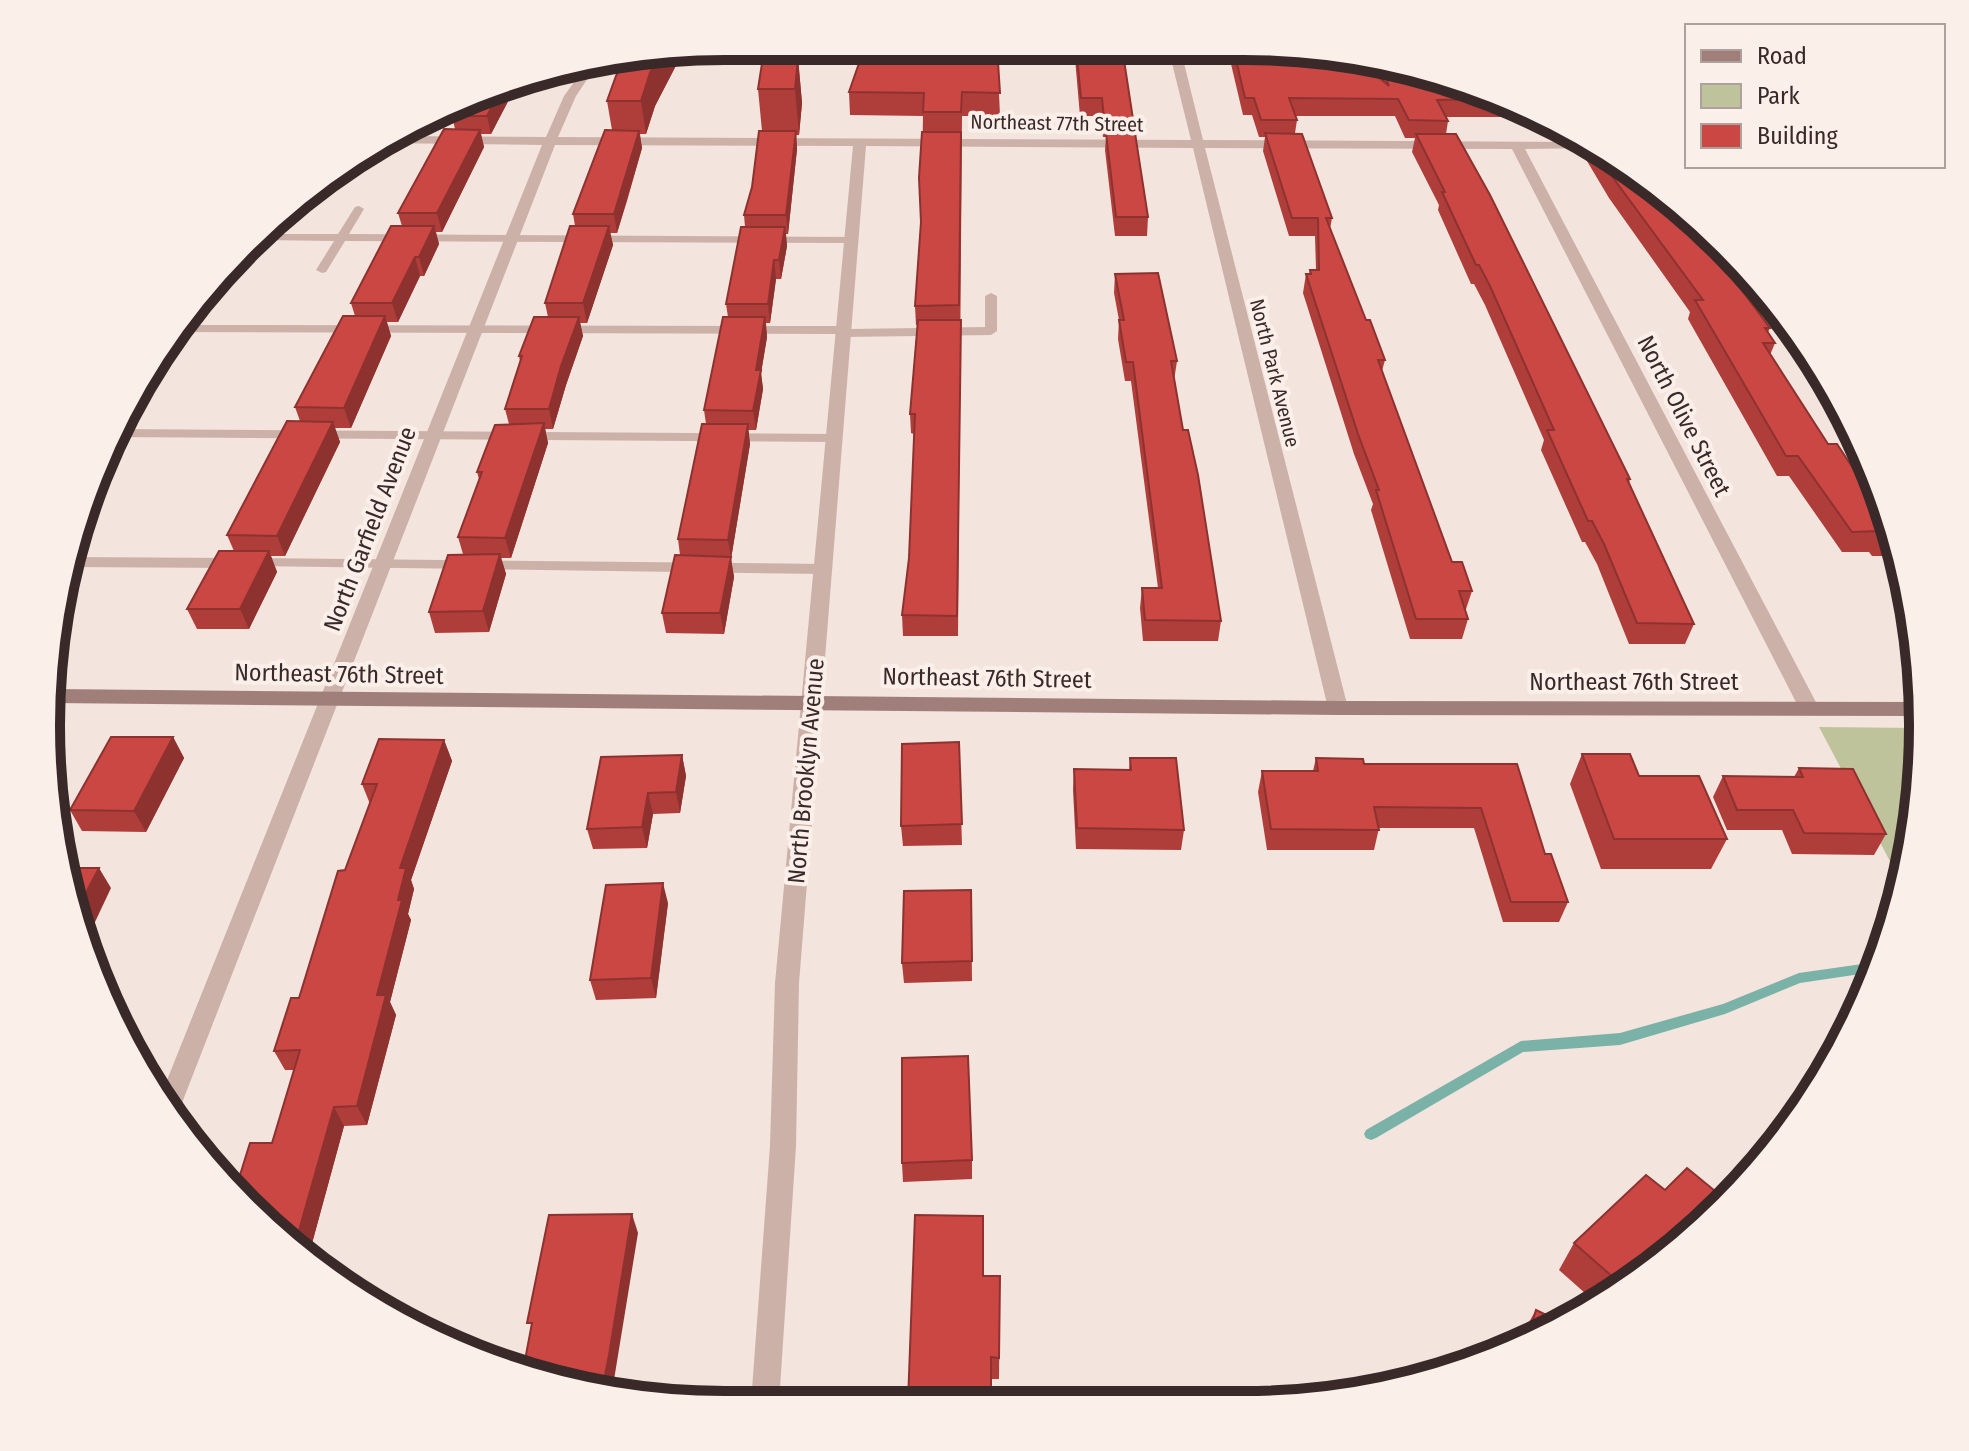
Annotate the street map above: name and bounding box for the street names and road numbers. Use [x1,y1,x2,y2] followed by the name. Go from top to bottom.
[970,109,1144,137] street label: Northeast 77th Street
[1245,296,1305,450] street label: North Park Avenue
[1632,331,1737,501] street label: North Olive Street
[318,423,422,635] street label: North Garfield Avenue
[782,657,830,885] street label: North Brooklyn Avenue
[234,658,444,690] street label: Northeast 76th Street
[882,662,1092,694] street label: Northeast 76th Street
[1529,668,1739,696] street label: Northeast 76th Street

